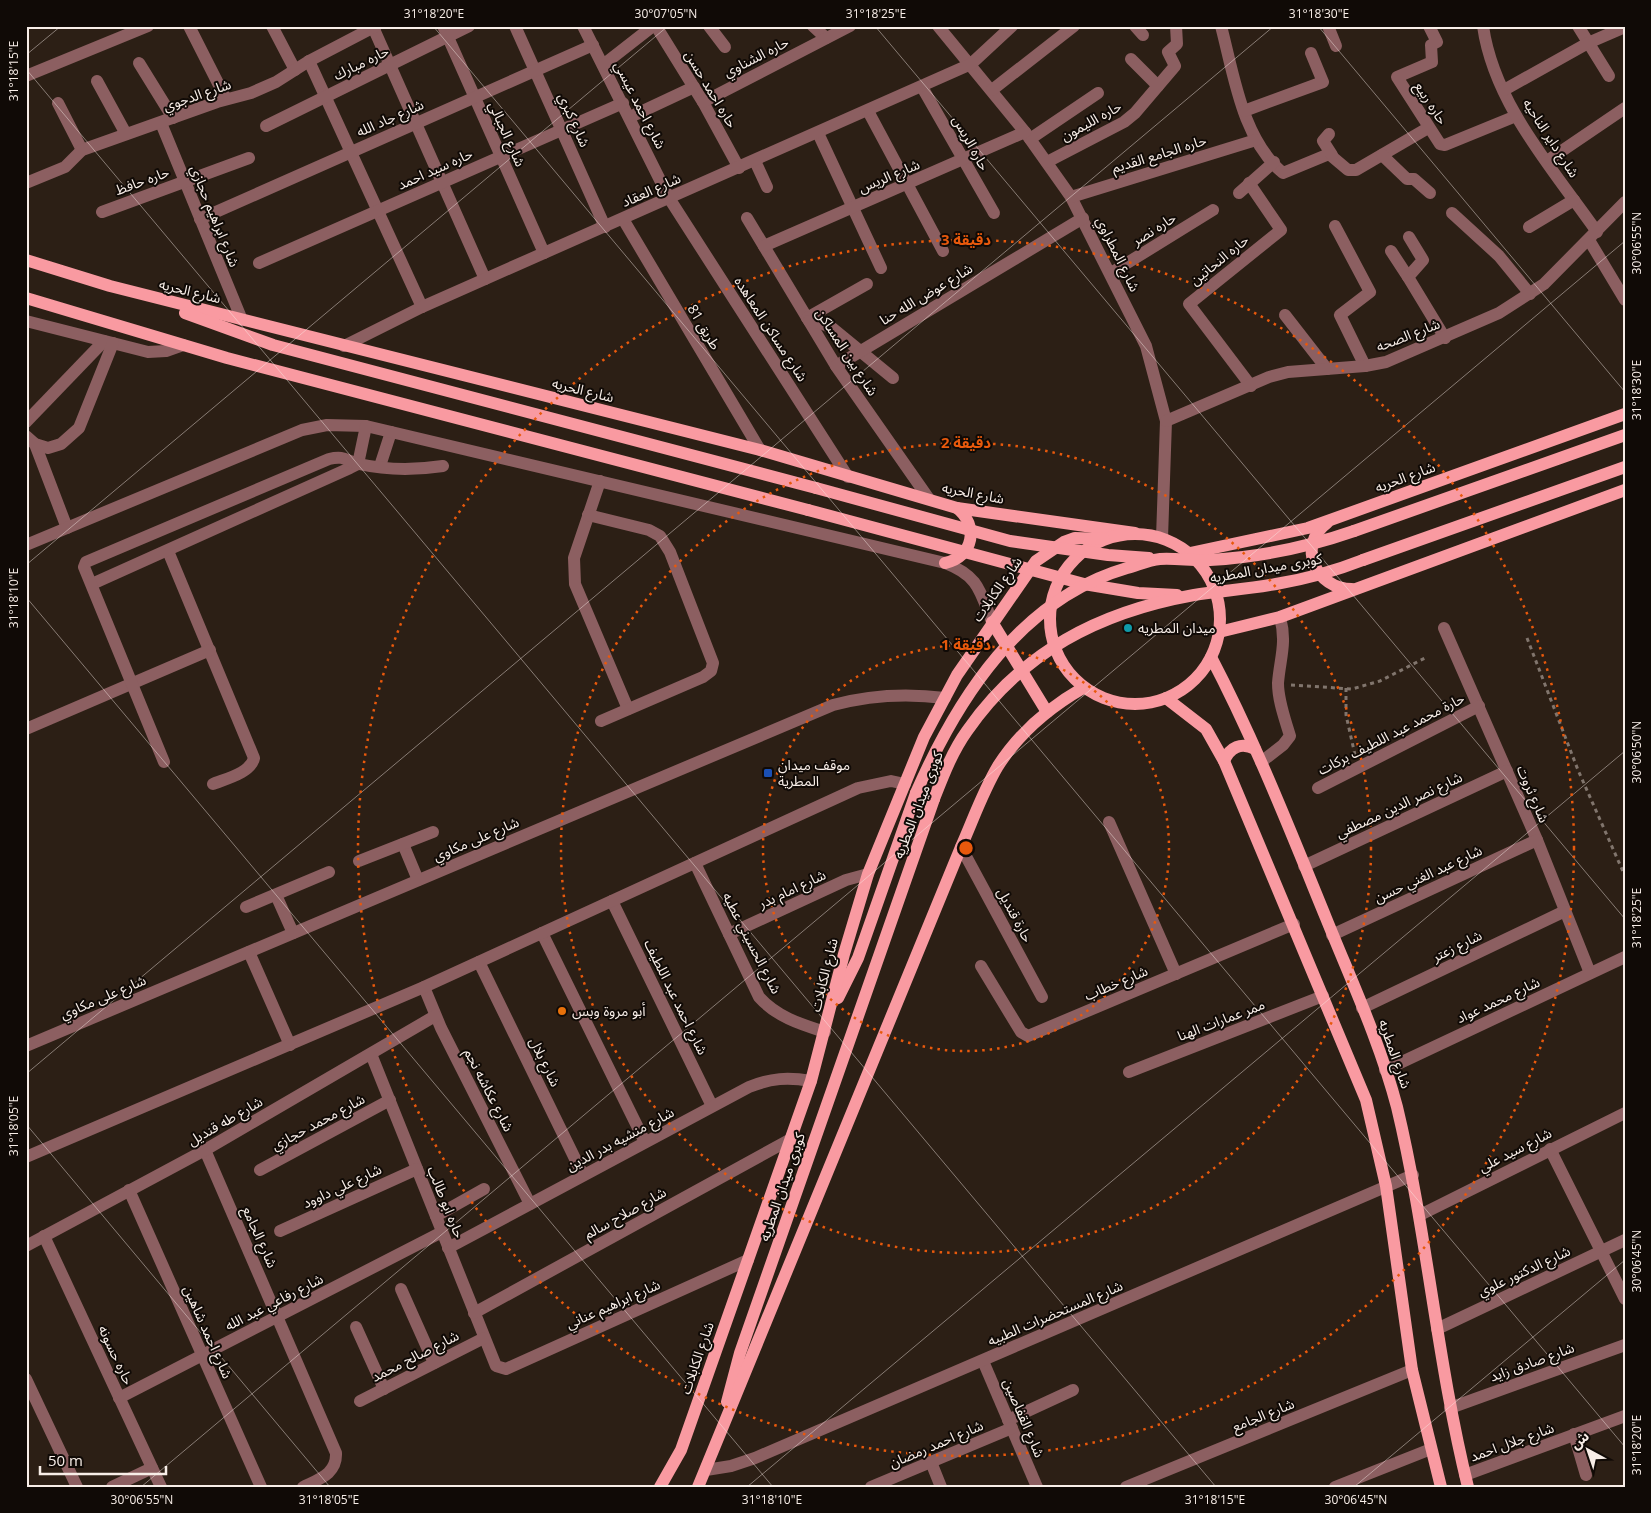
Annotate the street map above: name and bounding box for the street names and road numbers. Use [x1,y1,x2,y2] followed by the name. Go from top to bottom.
[720,32,793,83] street label: حاره الشناوي
[330,41,392,84] street label: حاره مبارك
[681,46,742,131] street label: حاره احمد حسن
[608,58,671,153] street label: شارع احمد عيسي
[160,74,234,117] street label: شارع الدجوي
[1409,78,1452,129] street label: حاره ربيع
[552,90,595,151] street label: شارع كبري
[353,94,427,143] street label: شارع جاد الله
[1517,95,1584,182] street label: شارع داير الناحيه
[1057,96,1125,145] street label: حاره الليمون
[483,98,530,170] street label: شارع الجبالي
[949,112,994,174] street label: حاره الريس
[1109,130,1209,179] street label: حاره الجامع القديم
[394,143,475,194] street label: حاره سيد احمد
[855,154,923,199] street label: شارع الريس
[112,162,172,199] street label: حاره حافظ
[184,162,245,270] street label: شارع ابراهيم حجازي
[618,168,684,213] street label: شارع العقاد
[1127,208,1179,250] street label: حاره نصر
[1090,213,1145,296] street label: شارع المطراوي
[1185,230,1252,289] street label: حاره النحاتين
[876,258,977,331] street label: شارع عوض الله حنا
[729,273,812,386] street label: شارع مساكن المعاهده
[157,274,223,309] street label: شارع الحريه
[683,301,725,353] street label: طريق 81
[810,304,883,400] street label: شارع بين المساكن
[1373,314,1443,357] street label: شارع الصحه
[550,373,616,408] street label: شارع الحريه
[1372,457,1438,498] street label: شارع الحريه
[940,477,1006,510] street label: شارع الحريه
[1208,548,1324,587] street label: كوبرى ميدان المطريه
[967,552,1028,626] street label: شارع الكابلات
[1314,688,1467,779] street label: حارة محمد عبد اللطيف بركات
[888,748,947,861] street label: كوبرى ميدان المطريه
[1511,762,1554,826] street label: شارع ثروت
[1332,767,1466,844] street label: شارع نصر الدين مصطفي
[430,812,523,867] street label: شارع على مكاوي
[1371,840,1486,909] street label: شارع عبد الغني حسن
[754,865,829,915] street label: شارع امام بدر
[993,884,1038,945] street label: حارة قنديل
[717,889,786,998] street label: شارع الحسيني عطيه
[1428,925,1486,968] street label: شارع زعتر
[638,936,713,1059] street label: شارع احمد عبد اللطيف
[805,936,844,1014] street label: شارع الكابلات
[1081,961,1151,1006] street label: شارع خطاب
[57,970,150,1025] street label: شارع على مكاوي
[1453,972,1543,1029] street label: شارع محمد عواد
[1174,994,1267,1045] street label: ممر عمارات الهنا
[1373,1017,1416,1092] street label: شارع المطريه
[524,1034,566,1091] street label: شارع بلال
[459,1045,519,1136] street label: شارع عكاشه نجم
[268,1089,369,1156] street label: شارع محمد حجازي
[184,1091,267,1151] street label: شارع طه قنديل
[563,1102,678,1177] street label: شارع منشيه بدر الدين
[1475,1123,1556,1178] street label: شارع سيد علي
[754,1130,809,1244] street label: كوبرى ميدان المطريه
[299,1159,385,1214] street label: شارع علي داوود
[423,1163,470,1241] street label: حاره ابو طالب
[580,1182,670,1245] street label: شارع صلاح سالم
[237,1203,283,1271] street label: شارع الجامع
[1474,1241,1574,1302] street label: شارع الدكتور علوي
[221,1269,327,1337] street label: شارع رفاعي عبد الله
[563,1274,664,1335] street label: شارع ابراهيم عناني
[984,1275,1126,1351] street label: شارع المستحضرات الطبيه
[178,1282,238,1382] street label: شارع احمد شاهين
[675,1319,720,1397] street label: شارع الكابلات
[94,1322,138,1388] street label: حاره حسونه
[368,1325,463,1388] street label: شارع صالح محمد
[1487,1337,1577,1387] street label: شارع صادق زايد
[997,1375,1050,1461] street label: شارع القفاصين
[1229,1393,1298,1437] street label: شارع الجامع
[886,1415,987,1474] street label: شارع احمد رمضان
[1467,1418,1557,1467] street label: شارع جلال احمد

